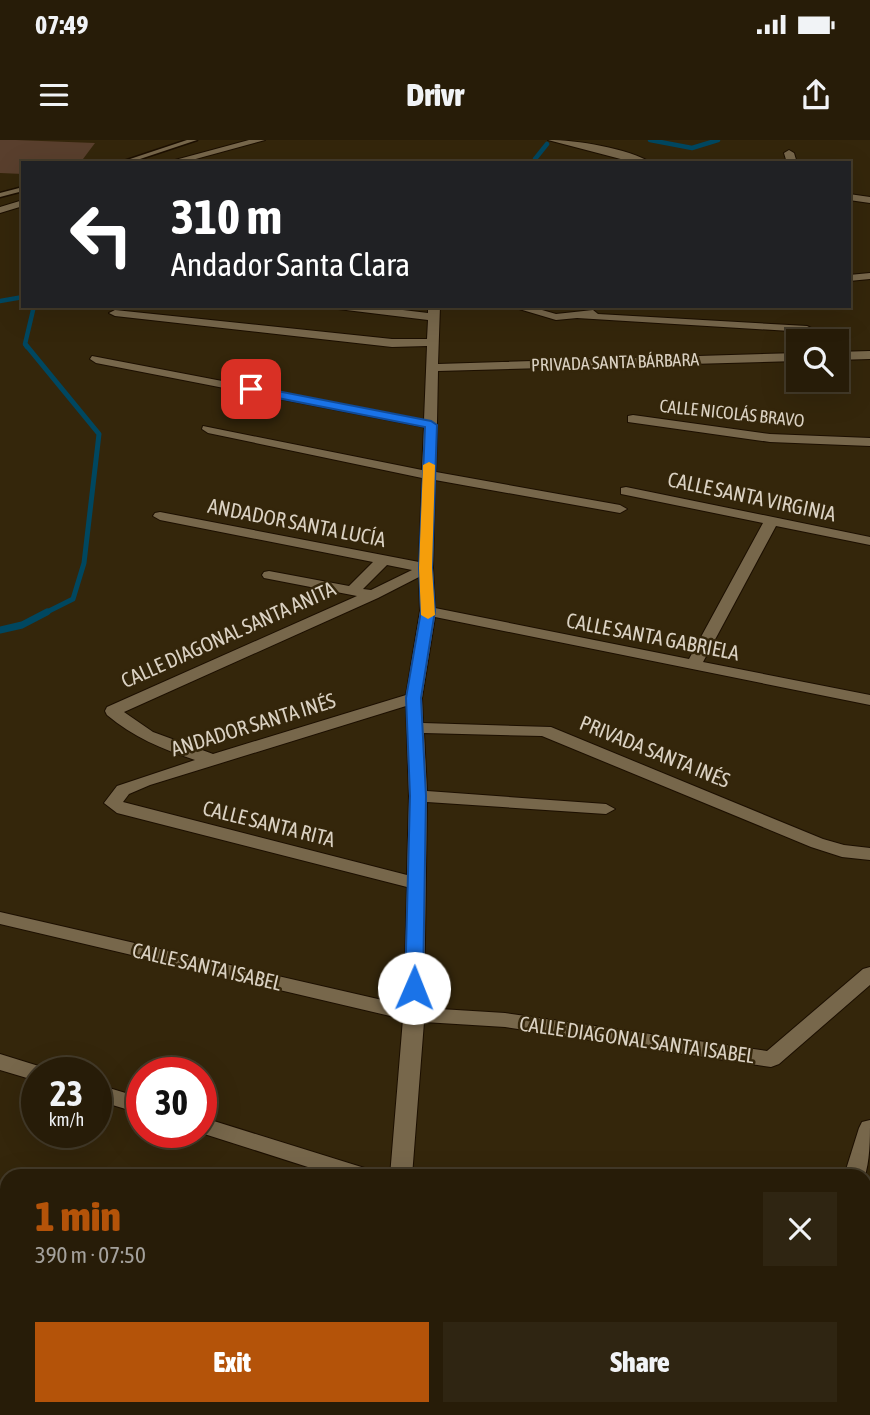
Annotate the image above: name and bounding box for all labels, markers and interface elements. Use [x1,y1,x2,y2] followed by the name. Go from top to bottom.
[35,10,89,40] text: 07:49
[35,76,73,114] icon: menu
[406,76,464,113] text: Drivr
[797,76,835,114] icon: share
[171,188,282,244] text: 310 m
[56,189,147,280] icon: left
[171,246,410,283] text: Andador Santa Clara
[786,329,849,392] map controls
[786,329,849,392] button: search
[531,349,700,375] street label: PRIVADA SANTA BÁRBARA
[221,359,281,419] pin
[232,370,270,408] icon: arrive
[659,395,805,431] street label: CALLE NICOLÁS BRAVO
[666,466,839,526] street label: CALLE SANTA VIRGINIA
[206,493,389,551] street label: ANDADOR SANTA LUCÍA
[117,576,340,692] street label: CALLE DIAGONAL SANTA ANITA
[565,607,742,665] street label: CALLE SANTA GABRIELA
[168,688,338,760] street label: ANDADOR SANTA INÉS
[576,710,734,792] street label: PRIVADA SANTA INÉS
[200,795,338,851] street label: CALLE SANTA RITA
[130,937,284,995] street label: CALLE SANTA ISABEL
[377,951,451,1025] position arrow
[518,1011,756,1067] street label: CALLE DIAGONAL SANTA ISABEL
[126,1057,217,1148] speed limit sign: 30
[50,1073,83,1113] text: 23
[49,1109,84,1130] text: km/h
[35,1192,121,1240] text: 1 min
[763,1192,837,1266] button: close
[35,1242,146,1268] text: 390 m · 07:50
[35,1322,429,1402] button: Exit
[443,1322,837,1402] button: Share

